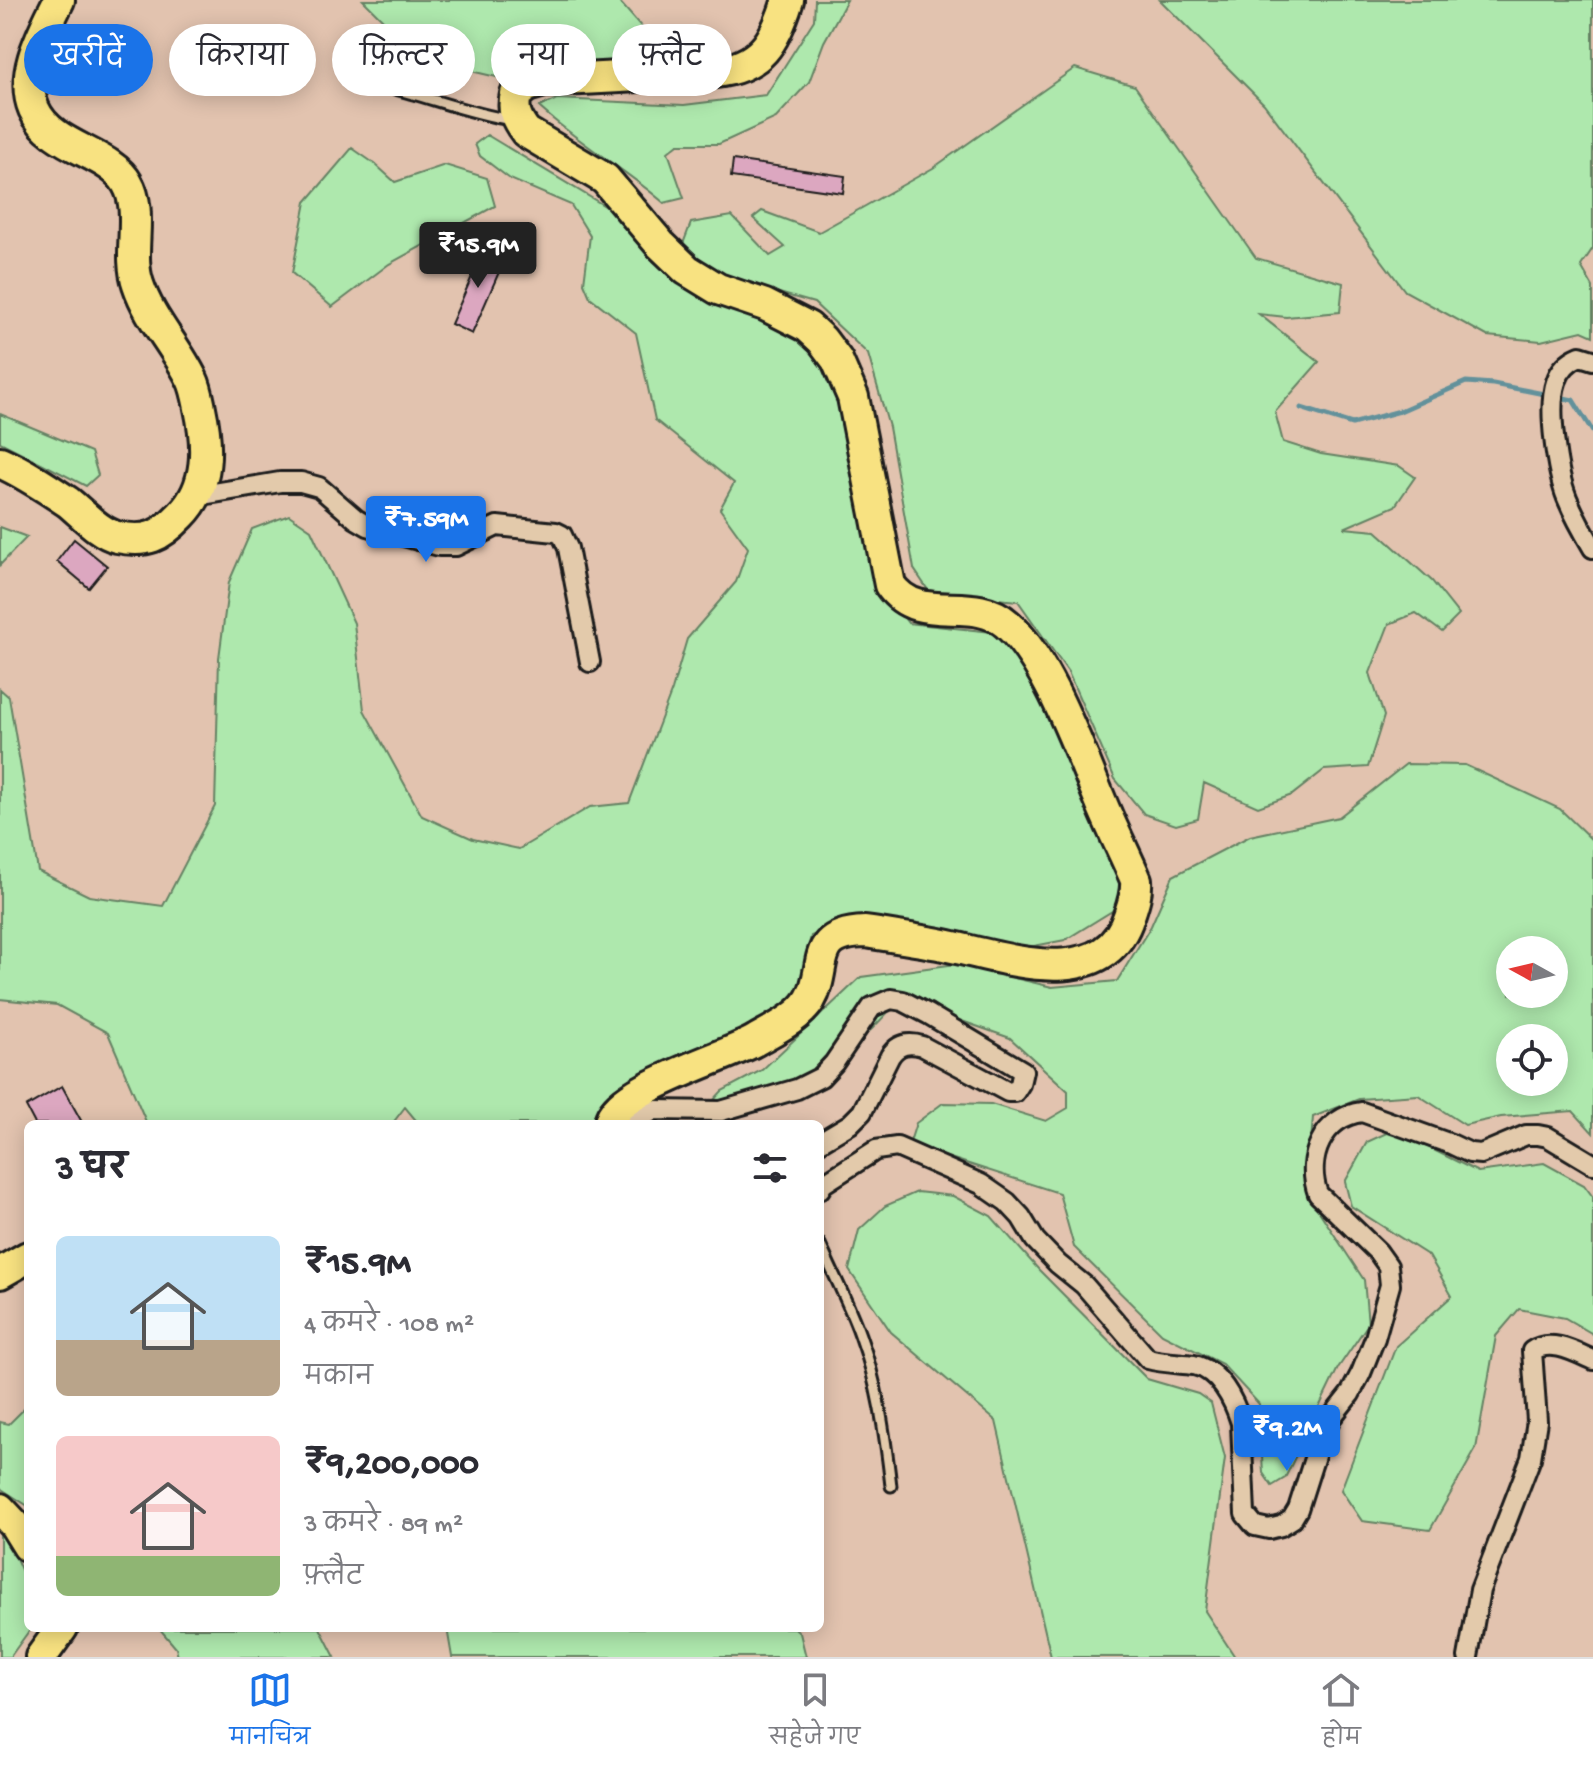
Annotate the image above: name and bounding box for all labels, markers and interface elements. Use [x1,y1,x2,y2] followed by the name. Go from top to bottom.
[24,24,153,96] chip: खरीदें
[169,24,316,96] chip: किराया
[332,24,475,96] chip: फ़िल्टर
[491,24,596,96] chip: नया
[612,24,732,96] chip: फ़्लैट
[413,222,543,290] pin: ₹15.9M
[437,232,519,263] text: ₹15.9M
[361,496,491,564] pin: ₹7.59M
[384,506,468,537] text: ₹7.59M
[1496,936,1568,1008] north arrow
[1496,936,1568,1096] map controls
[1496,1024,1568,1096] button: locate
[748,1146,792,1190] icon: filters
[56,1151,127,1191] text: 3 घर
[304,1246,410,1286] text: ₹15.9M
[120,1268,216,1364] icon: home
[304,1311,474,1342] text: 4 कमरे · 108 m²
[304,1364,373,1395] text: मकान
[1231,1405,1343,1473] pin: ₹9.2M
[1252,1415,1322,1446] text: ₹9.2M
[304,1446,479,1486] text: ₹9,200,000
[120,1468,216,1564] icon: home
[304,1511,463,1542] text: 3 कमरे · 89 m²
[304,1564,363,1595] text: फ़्लैट
[230,1668,310,1761] tab: मानचित्र
[769,1668,860,1761] tab: सहेजे गए
[1319,1668,1363,1761] tab: होम

